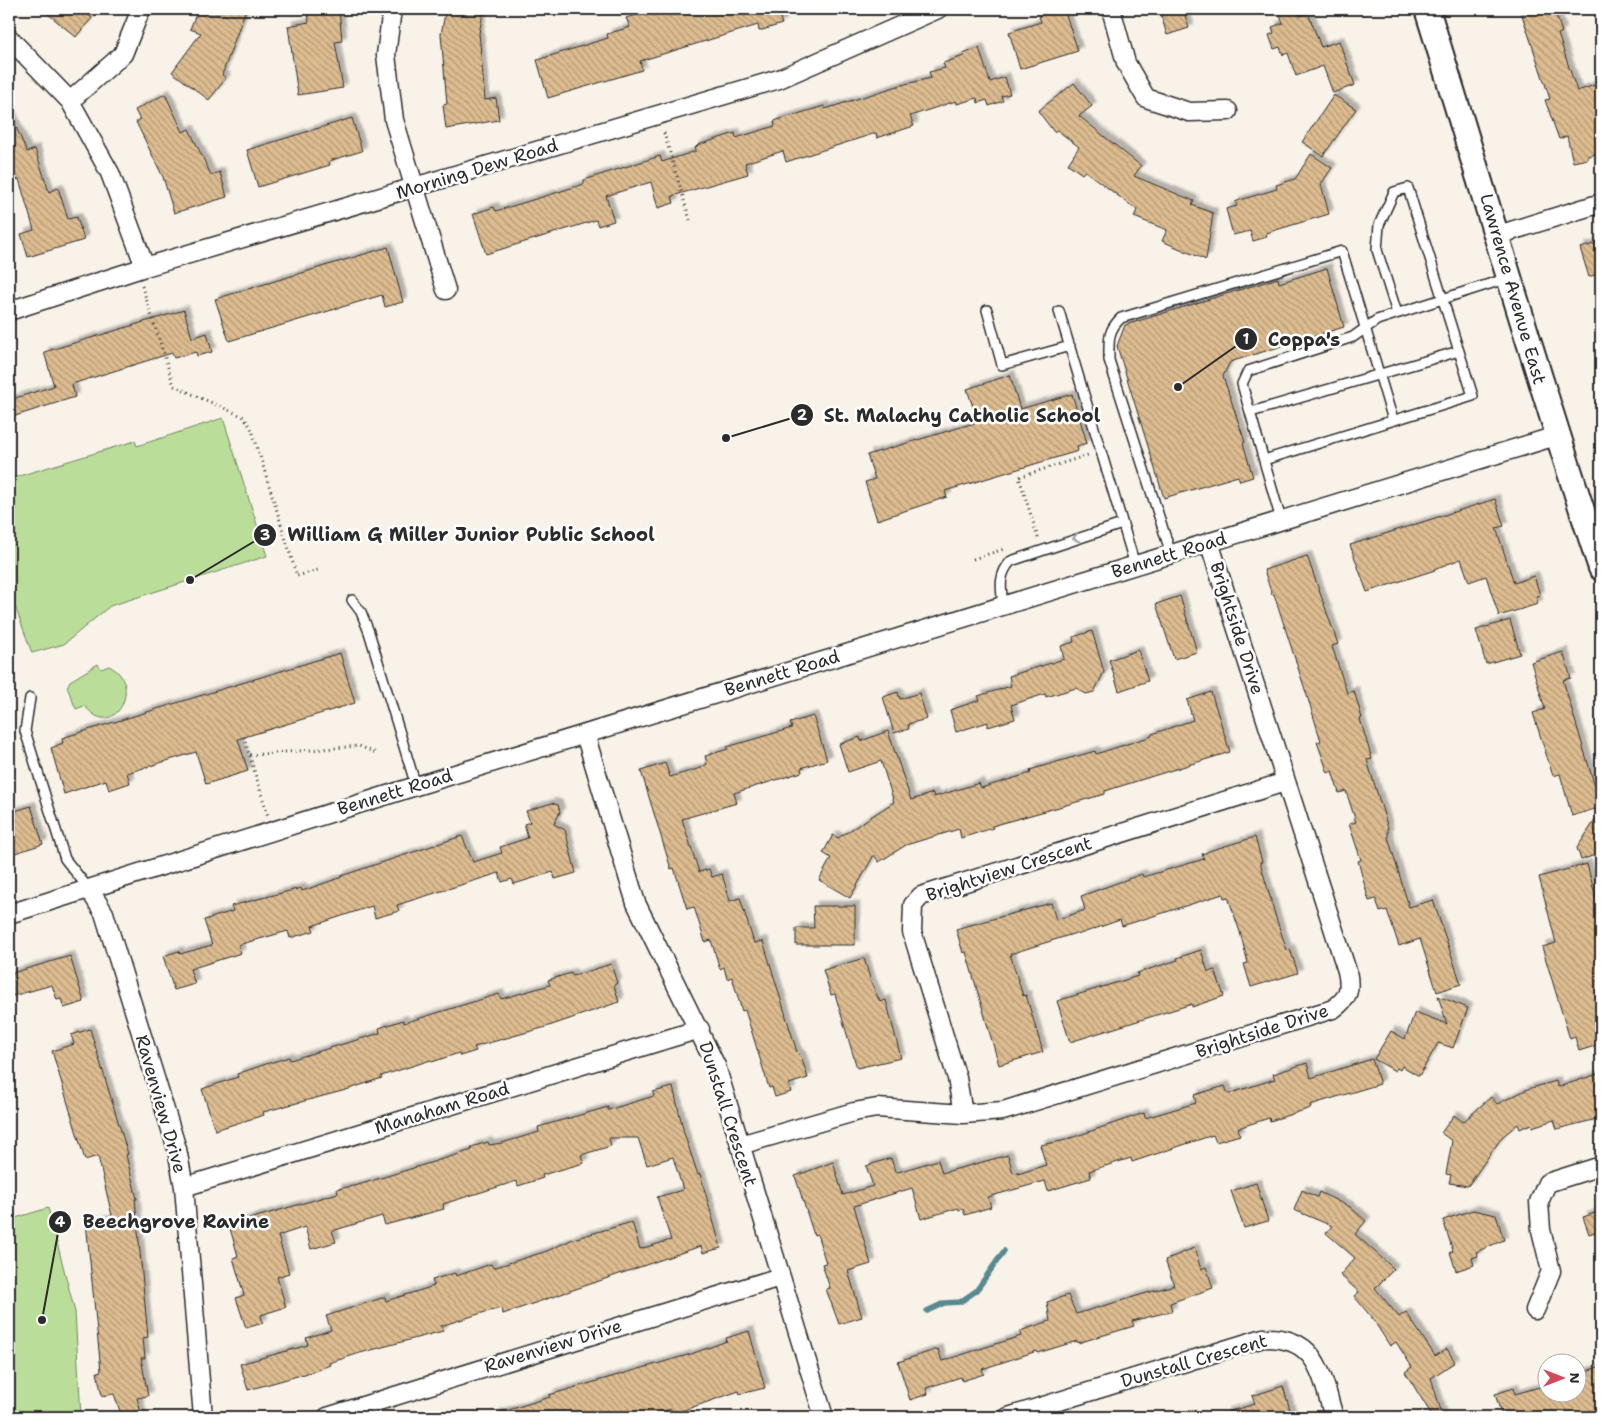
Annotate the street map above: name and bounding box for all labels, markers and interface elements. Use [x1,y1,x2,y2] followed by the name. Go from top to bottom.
[393,133,561,205] street label: Morning Dew Road
[1474,191,1552,387] street label: Lawrence Avenue East
[1233,322,1350,356] callout: Coppa's
[1268,327,1340,352] text: Coppa's
[1243,329,1250,349] text: 1
[789,398,1111,432] callout: St. Malachy Catholic School
[824,403,1101,428] text: St. Malachy Catholic School
[797,405,808,425] text: 2
[252,518,665,552] callout: William G Miller Junior Public School
[287,522,655,547] text: William G Miller Junior Public School
[260,525,270,545] text: 3
[1109,526,1229,584] street label: Bennett Road
[1072,533,1080,543] one-way arrow
[1204,559,1270,697] street label: Brightside Drive
[722,644,842,702] street label: Bennett Road
[335,763,455,821] street label: Bennett Road
[923,831,1095,907] street label: Brightview Crescent
[1193,998,1331,1064] street label: Brightside Drive
[130,1032,192,1176] street label: Ravenview Drive
[693,1038,763,1190] street label: Dunstall Crescent
[372,1076,512,1140] street label: Manaham Road
[48,1205,279,1239] callout: Beechgrove Ravine
[83,1209,269,1234] text: Beechgrove Ravine
[55,1212,66,1232] text: 4
[481,1314,625,1378] street label: Ravenview Drive
[1118,1329,1270,1393] street label: Dunstall Crescent
[1538,1354,1588,1404] north arrow
[1566,1372,1584,1384] text: N

